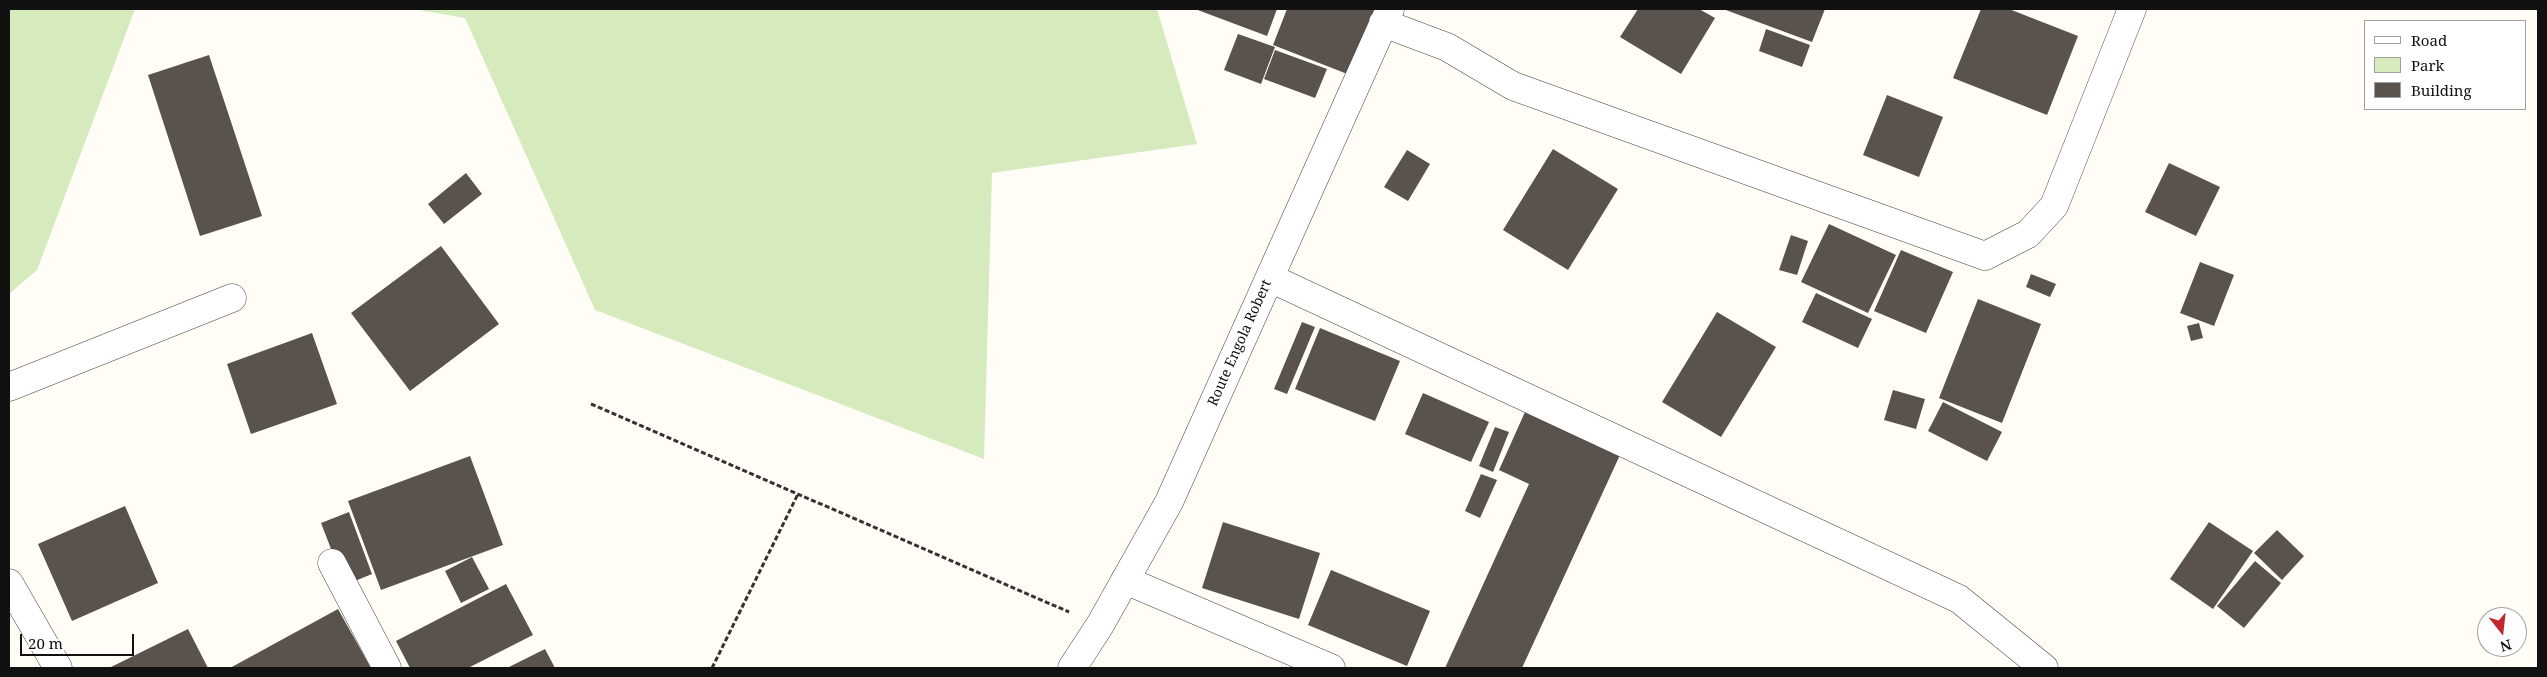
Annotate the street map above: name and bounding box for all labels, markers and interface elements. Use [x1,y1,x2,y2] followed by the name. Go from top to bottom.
[2364,20,2527,110] legend
[2411,30,2447,50] text: Road
[2411,55,2444,75] text: Park
[2411,80,2472,100] text: Building
[1205,277,1275,409] street label: Route Engola Robert
[2477,607,2527,657] north arrow
[22,624,136,656] scale bar
[28,633,63,653] text: 20 m
[2498,635,2514,657] text: N

